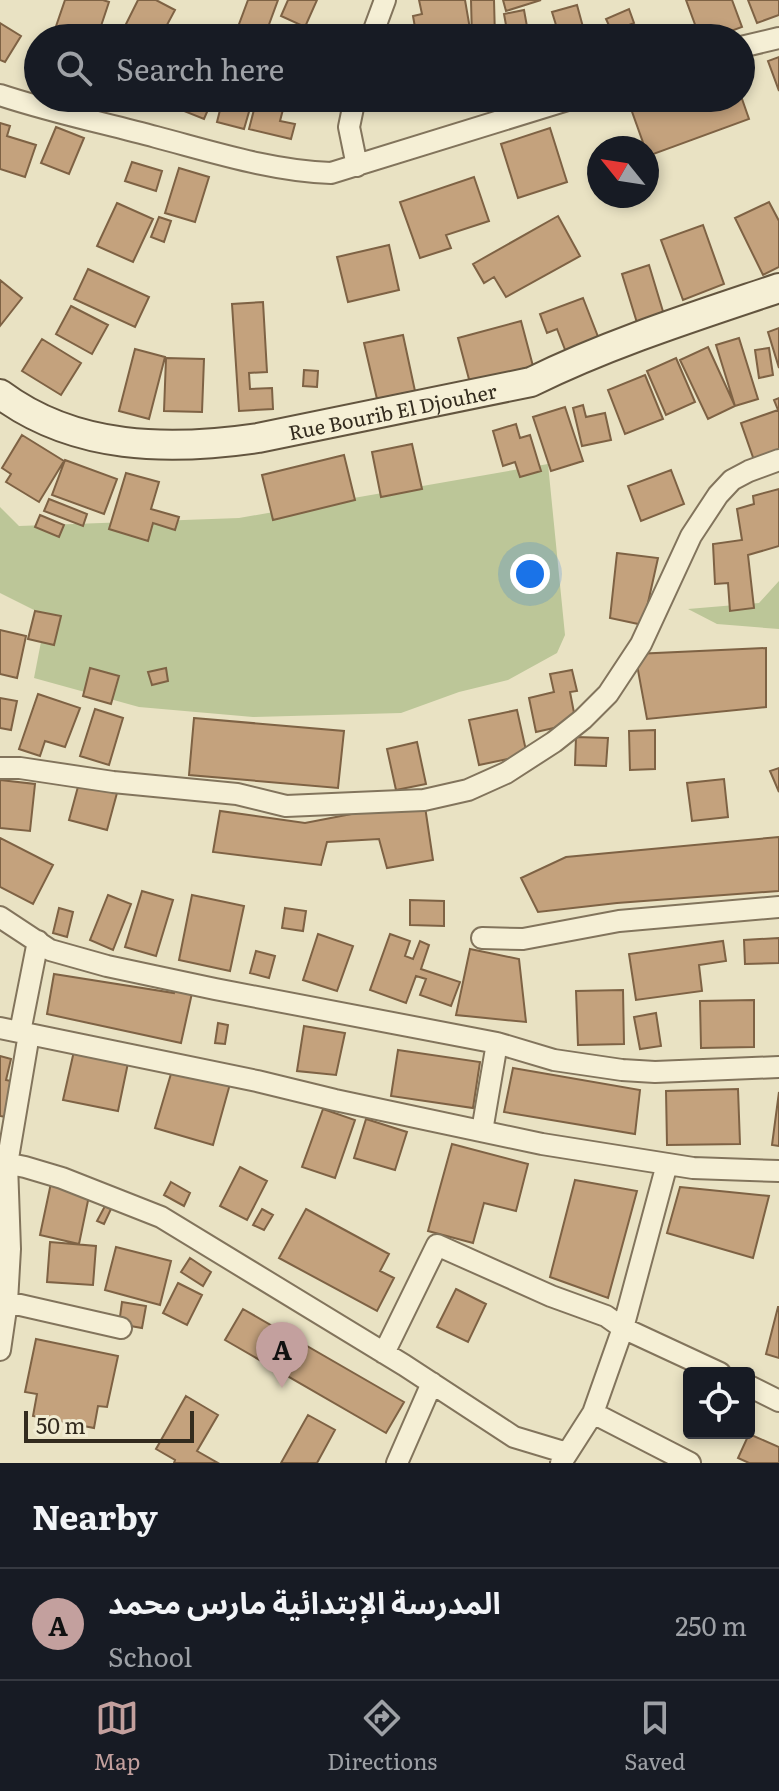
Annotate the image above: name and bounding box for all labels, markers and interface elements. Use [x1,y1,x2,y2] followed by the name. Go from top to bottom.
[24,24,755,112] search box
[52,46,96,90] icon: search
[116,46,284,90] text: Search here
[587,136,659,208] north arrow
[285,374,500,446] street label: Rue Bourib El Djouher
[510,554,550,594] your location
[256,1322,308,1388] pin: A
[683,1367,755,1439] map controls
[683,1367,755,1439] button: locate
[24,1407,194,1443] scale bar
[36,1408,86,1441] text: 50 m
[32,1490,158,1540] text: Nearby
[108,1579,501,1623] text: المدرسة الإبتدائية مارس محمد
[48,1605,68,1644] text: A
[675,1605,747,1644] text: 250 m
[108,1636,192,1675] text: School
[93,1696,140,1777] tab: Map
[327,1696,437,1777] tab: Directions
[624,1696,686,1777] tab: Saved

